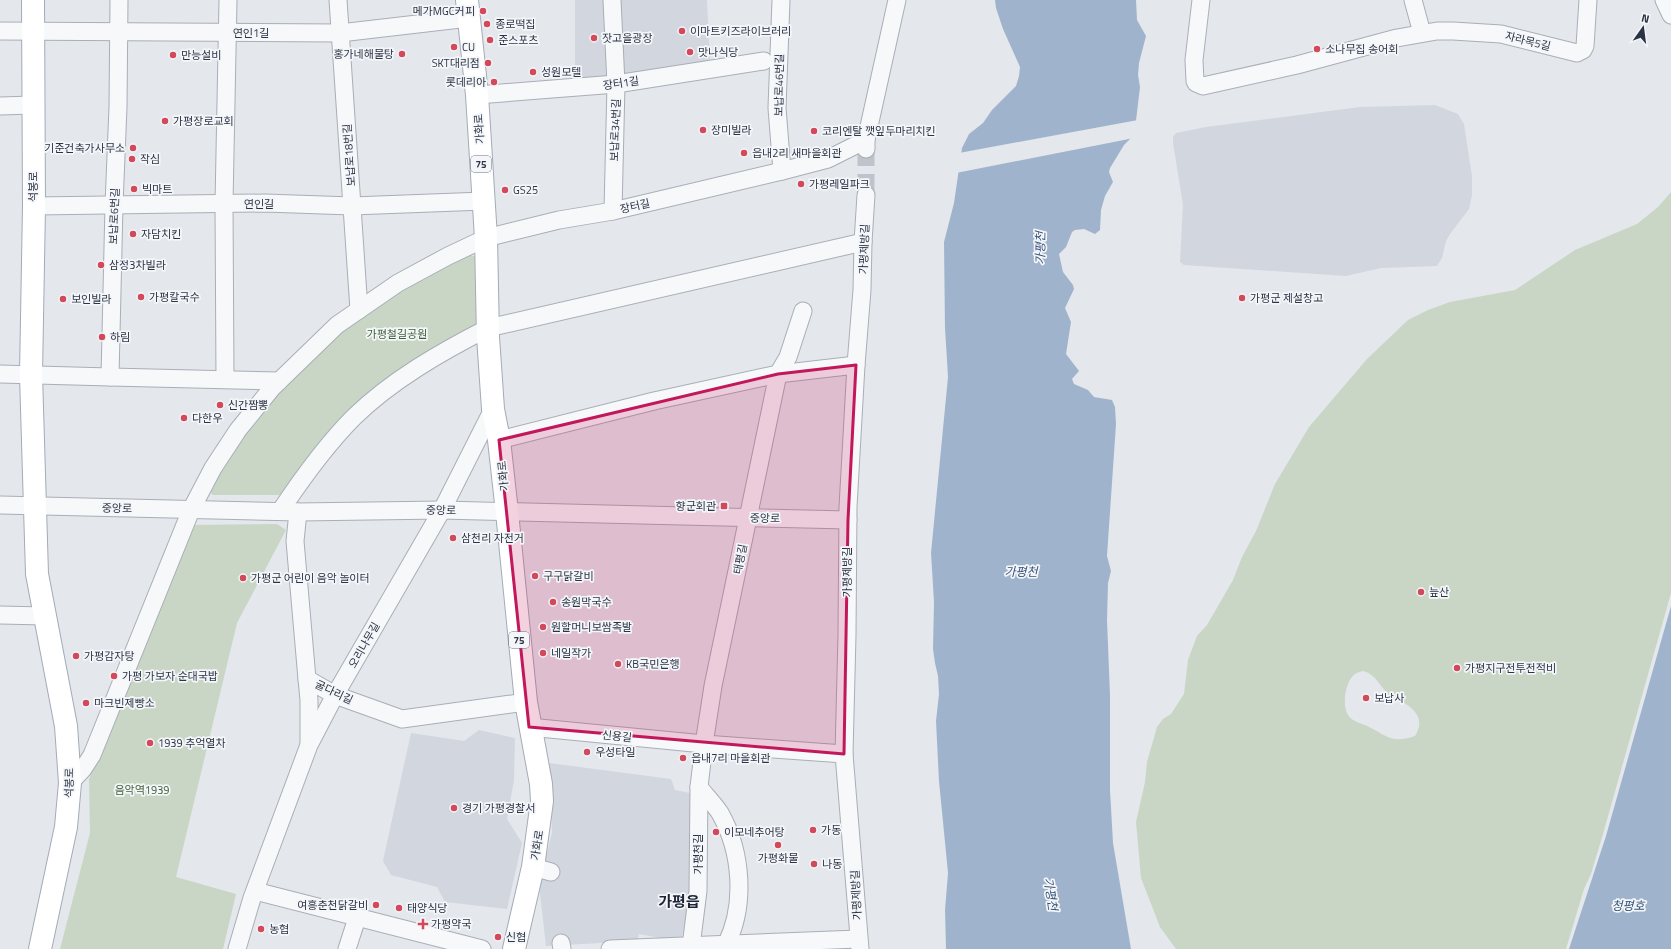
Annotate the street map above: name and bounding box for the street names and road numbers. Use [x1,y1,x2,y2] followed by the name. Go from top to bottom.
[233,25,269,41] street label: 연인1길
[1503,28,1553,54] street label: 자라목5길
[770,53,788,117] street label: 보납로46번길
[602,73,640,93] street label: 장터1길
[606,98,624,162] street label: 보납로34번길
[470,113,488,145] street label: 가화로
[339,123,359,187] street label: 보납로18번길
[471,156,491,172] road number: 75
[25,172,41,202] street label: 석봉로
[105,187,123,245] street label: 보납로6번길
[618,195,652,217] street label: 장터길
[244,196,274,212] street label: 연인길
[855,223,873,275] street label: 가평제방길
[493,460,513,492] street label: 가화로
[102,500,132,516] street label: 중앙로
[426,502,456,518] street label: 중앙로
[750,510,780,526] street label: 중앙로
[729,543,751,575] street label: 태평길
[839,547,855,597] street label: 가평제방길
[344,619,384,671] street label: 오리나무길
[509,632,529,648] road number: 75
[312,676,356,708] street label: 굴다리길
[601,726,633,746] street label: 신용길
[61,768,77,798] street label: 석봉로
[527,829,547,861] street label: 가화로
[690,834,706,874] street label: 가평천길
[847,869,865,921] street label: 가평제방길

